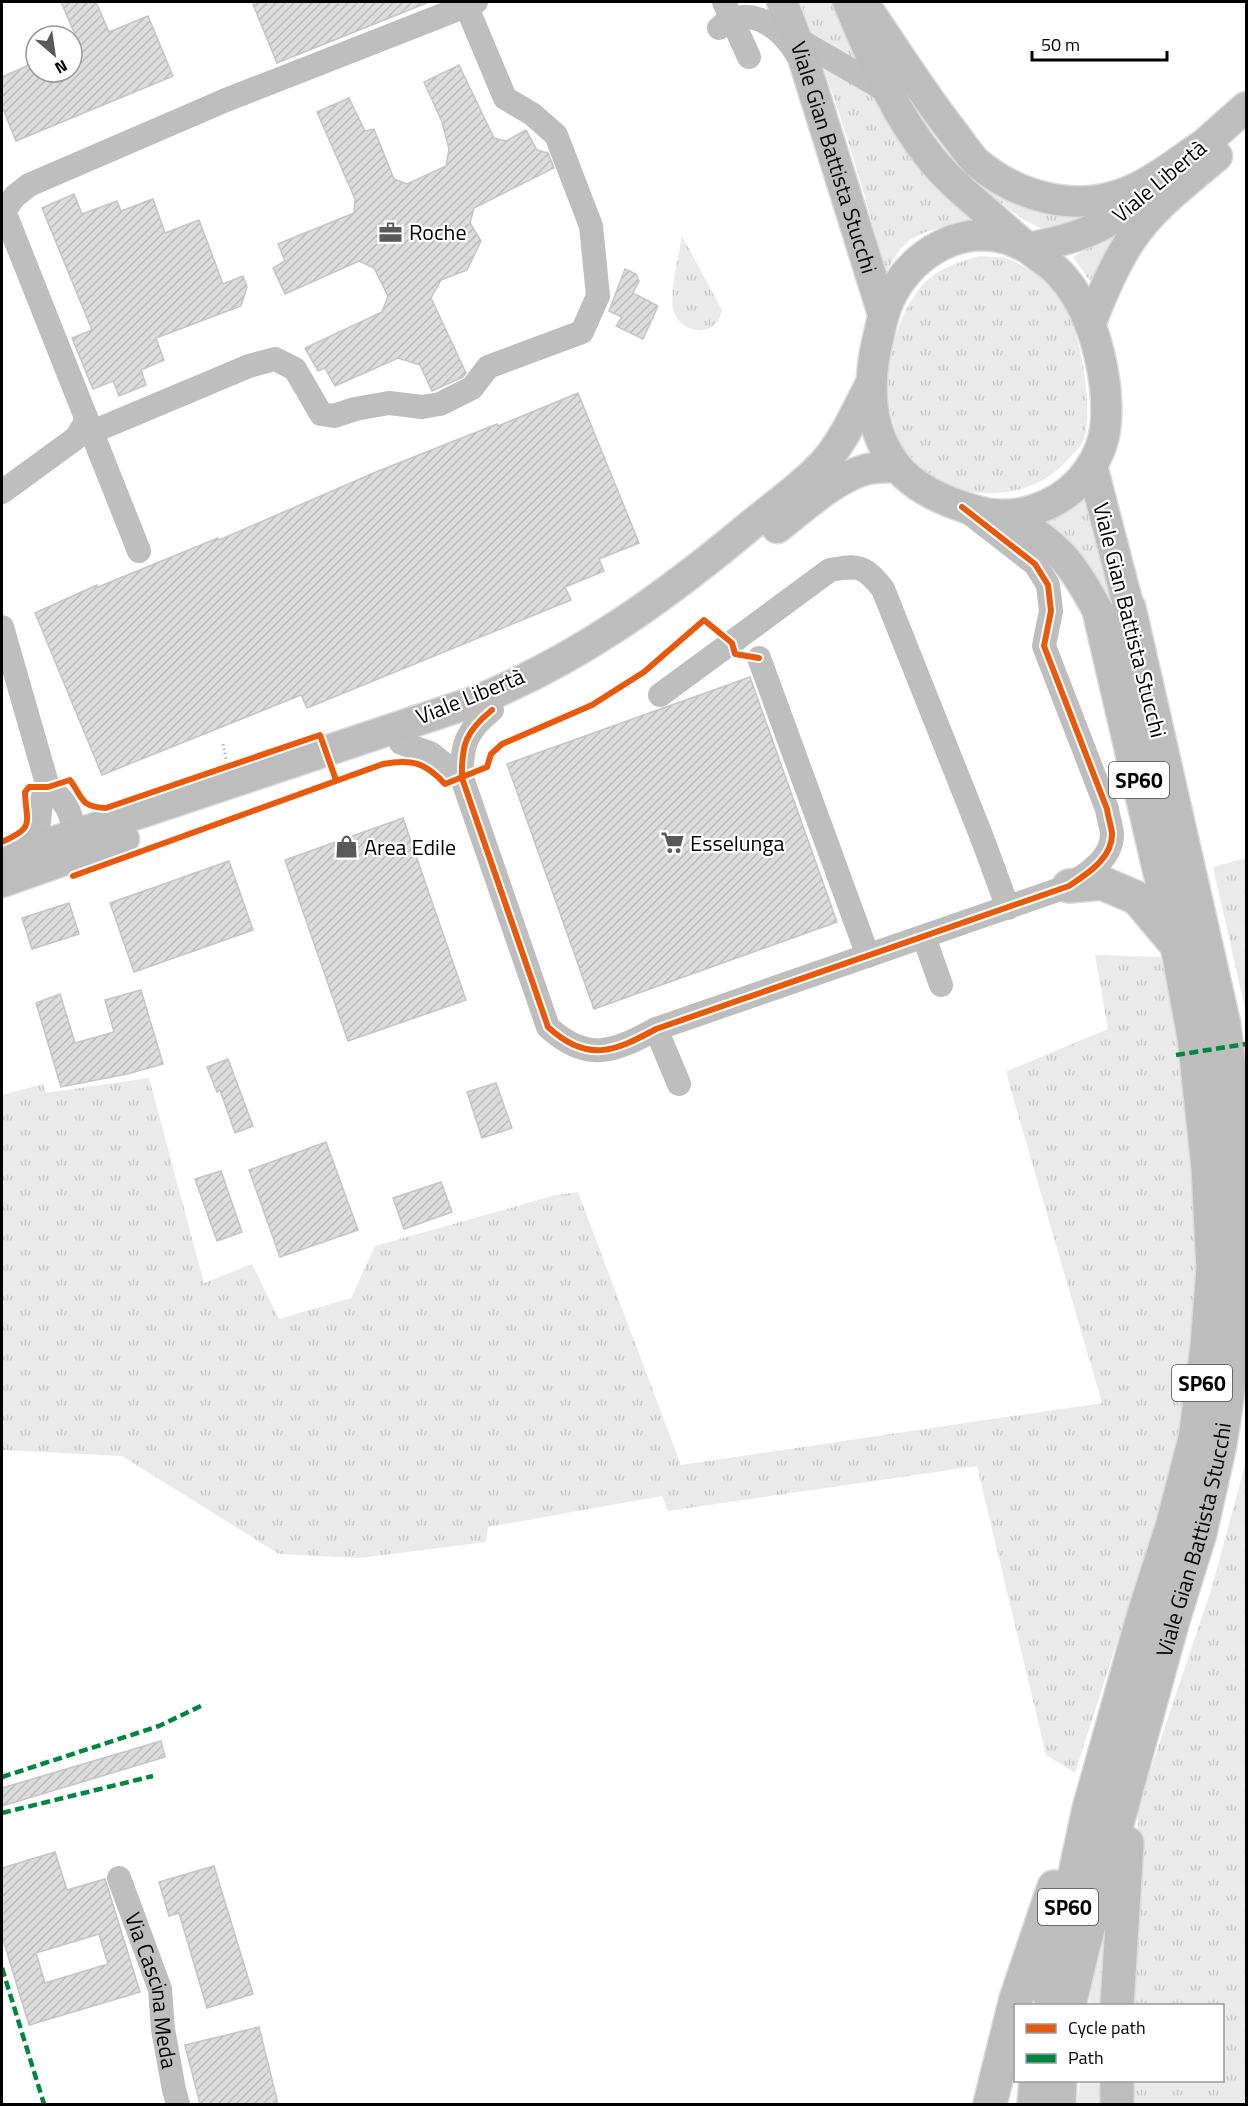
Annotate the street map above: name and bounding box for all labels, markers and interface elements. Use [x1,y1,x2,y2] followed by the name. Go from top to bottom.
[24,24,84,84] north arrow
[1032,24,1167,62] scale bar
[1041,31,1080,58] text: 50 m
[782,36,886,278] street label: Viale Gian Battista Stucchi
[51,54,72,80] text: N
[1104,131,1214,231] street label: Viale Libertà
[409,215,467,249] place label: Roche
[378,219,404,245] office icon: Roche
[1084,499,1176,741] street label: Viale Gian Battista Stucchi
[411,659,529,733] street label: Viale Libertà
[1109,762,1169,798] road number: SP60
[690,826,785,860] place label: Esselunga
[364,830,456,864] place label: Area Edile
[659,830,685,856] supermarket icon: Esselunga
[333,834,359,860] shop icon: Area Edile
[1172,1365,1232,1401] road number: SP60
[1147,1420,1240,1661] street label: Viale Gian Battista Stucchi
[1038,1889,1098,1925] road number: SP60
[116,1907,187,2071] street label: Via Cascina Meda
[1014,2004,1224,2082] legend
[1068,2014,1146,2041] text: Cycle path
[1068,2044,1104,2071] text: Path

